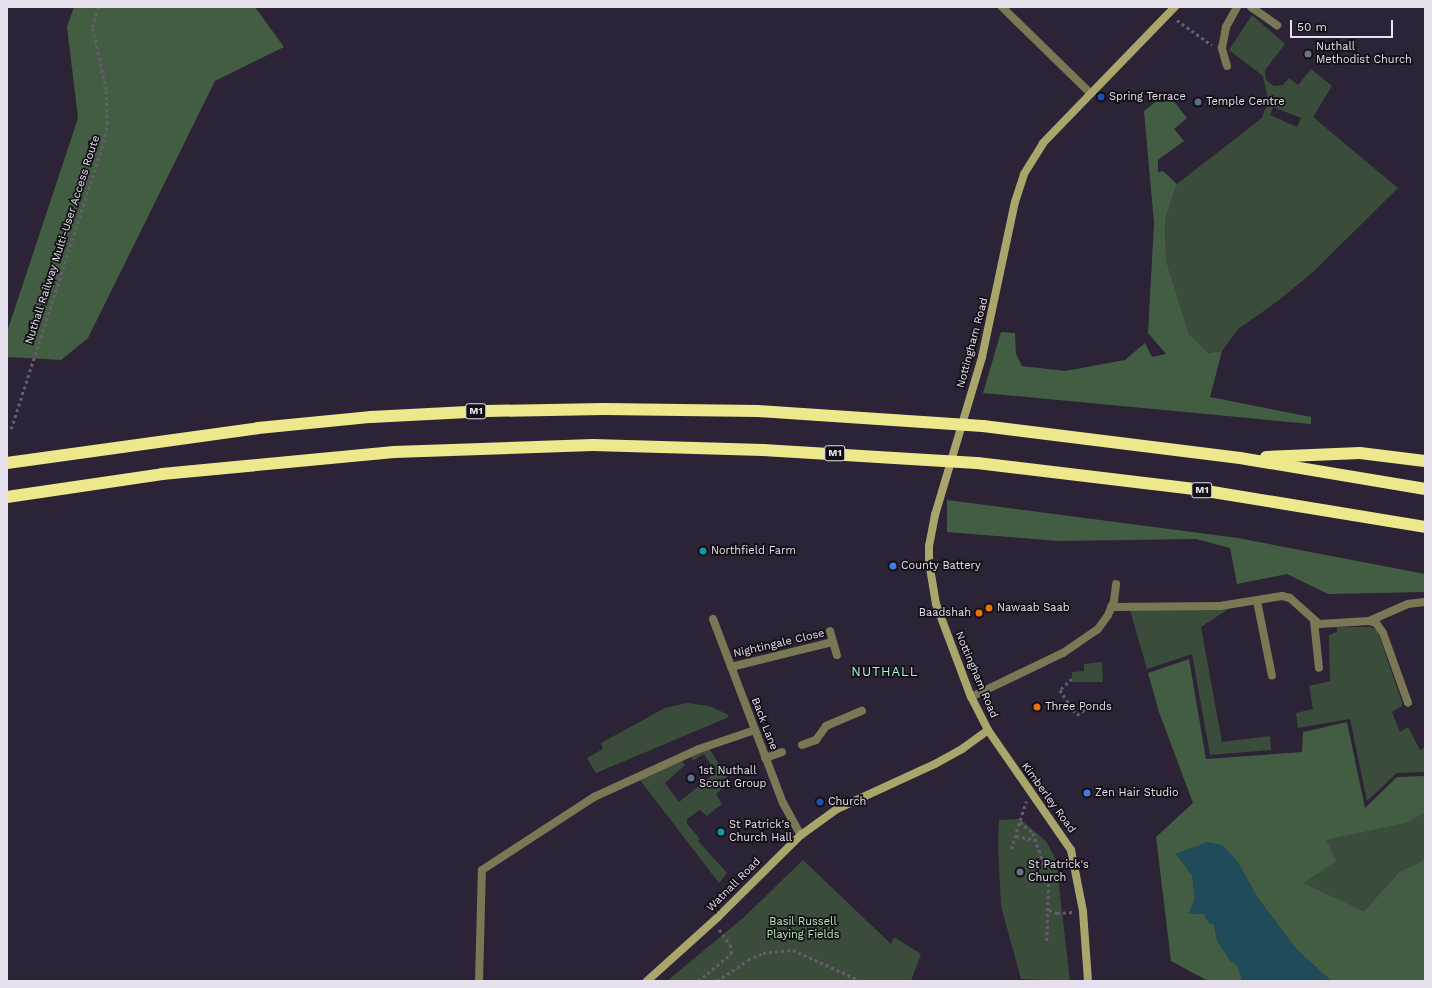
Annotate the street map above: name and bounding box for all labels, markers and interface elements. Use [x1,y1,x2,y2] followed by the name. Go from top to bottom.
[1292,12,1395,38] scale bar
[1297,20,1327,34] text: 50 m
[1316,41,1412,67] place label: Nuthall Methodist Church
[1303,49,1313,59] marker: Nuthall Methodist Church
[1109,90,1186,104] place label: Spring Terrace
[1096,92,1106,102] marker: Spring Terrace
[1206,95,1285,109] place label: Temple Centre
[1193,97,1203,107] marker: Temple Centre
[23,133,103,347] street label: Nuthall Railway Multi-User Access Route
[955,297,991,389] street label: Nottingham Road
[465,403,487,419] road number: M1
[824,445,846,461] road number: M1
[1191,482,1213,498] road number: M1
[711,544,796,558] place label: Northfield Farm
[698,546,708,556] marker: Northfield Farm
[901,559,981,573] place label: County Battery
[888,561,898,571] marker: County Battery
[997,601,1070,615] place label: Nawaab Saab
[984,603,994,613] marker: Nawaab Saab
[919,606,971,620] place label: Baadshah
[974,608,984,618] marker: Baadshah
[732,627,826,661] street label: Nightingale Close
[952,630,1000,720] street label: Nottingham Road
[851,664,919,680] district label: NUTHALL
[748,696,780,752] street label: Back Lane
[1045,700,1112,714] place label: Three Ponds
[1032,702,1042,712] marker: Three Ponds
[1018,760,1078,836] street label: Kimberley Road
[699,765,767,791] place label: 1st Nuthall Scout Group
[686,773,696,783] marker: 1st Nuthall Scout Group
[1095,786,1179,800] place label: Zen Hair Studio
[1082,788,1092,798] marker: Zen Hair Studio
[828,795,866,809] place label: Church
[815,797,825,807] marker: Church
[729,819,792,845] place label: St Patrick's Church Hall
[716,827,726,837] marker: St Patrick's Church Hall
[704,855,764,915] street label: Watnall Road
[1028,859,1089,885] place label: St Patrick's Church
[1015,867,1025,877] marker: St Patrick's Church
[766,916,840,942] park label: Basil Russell Playing Fields

